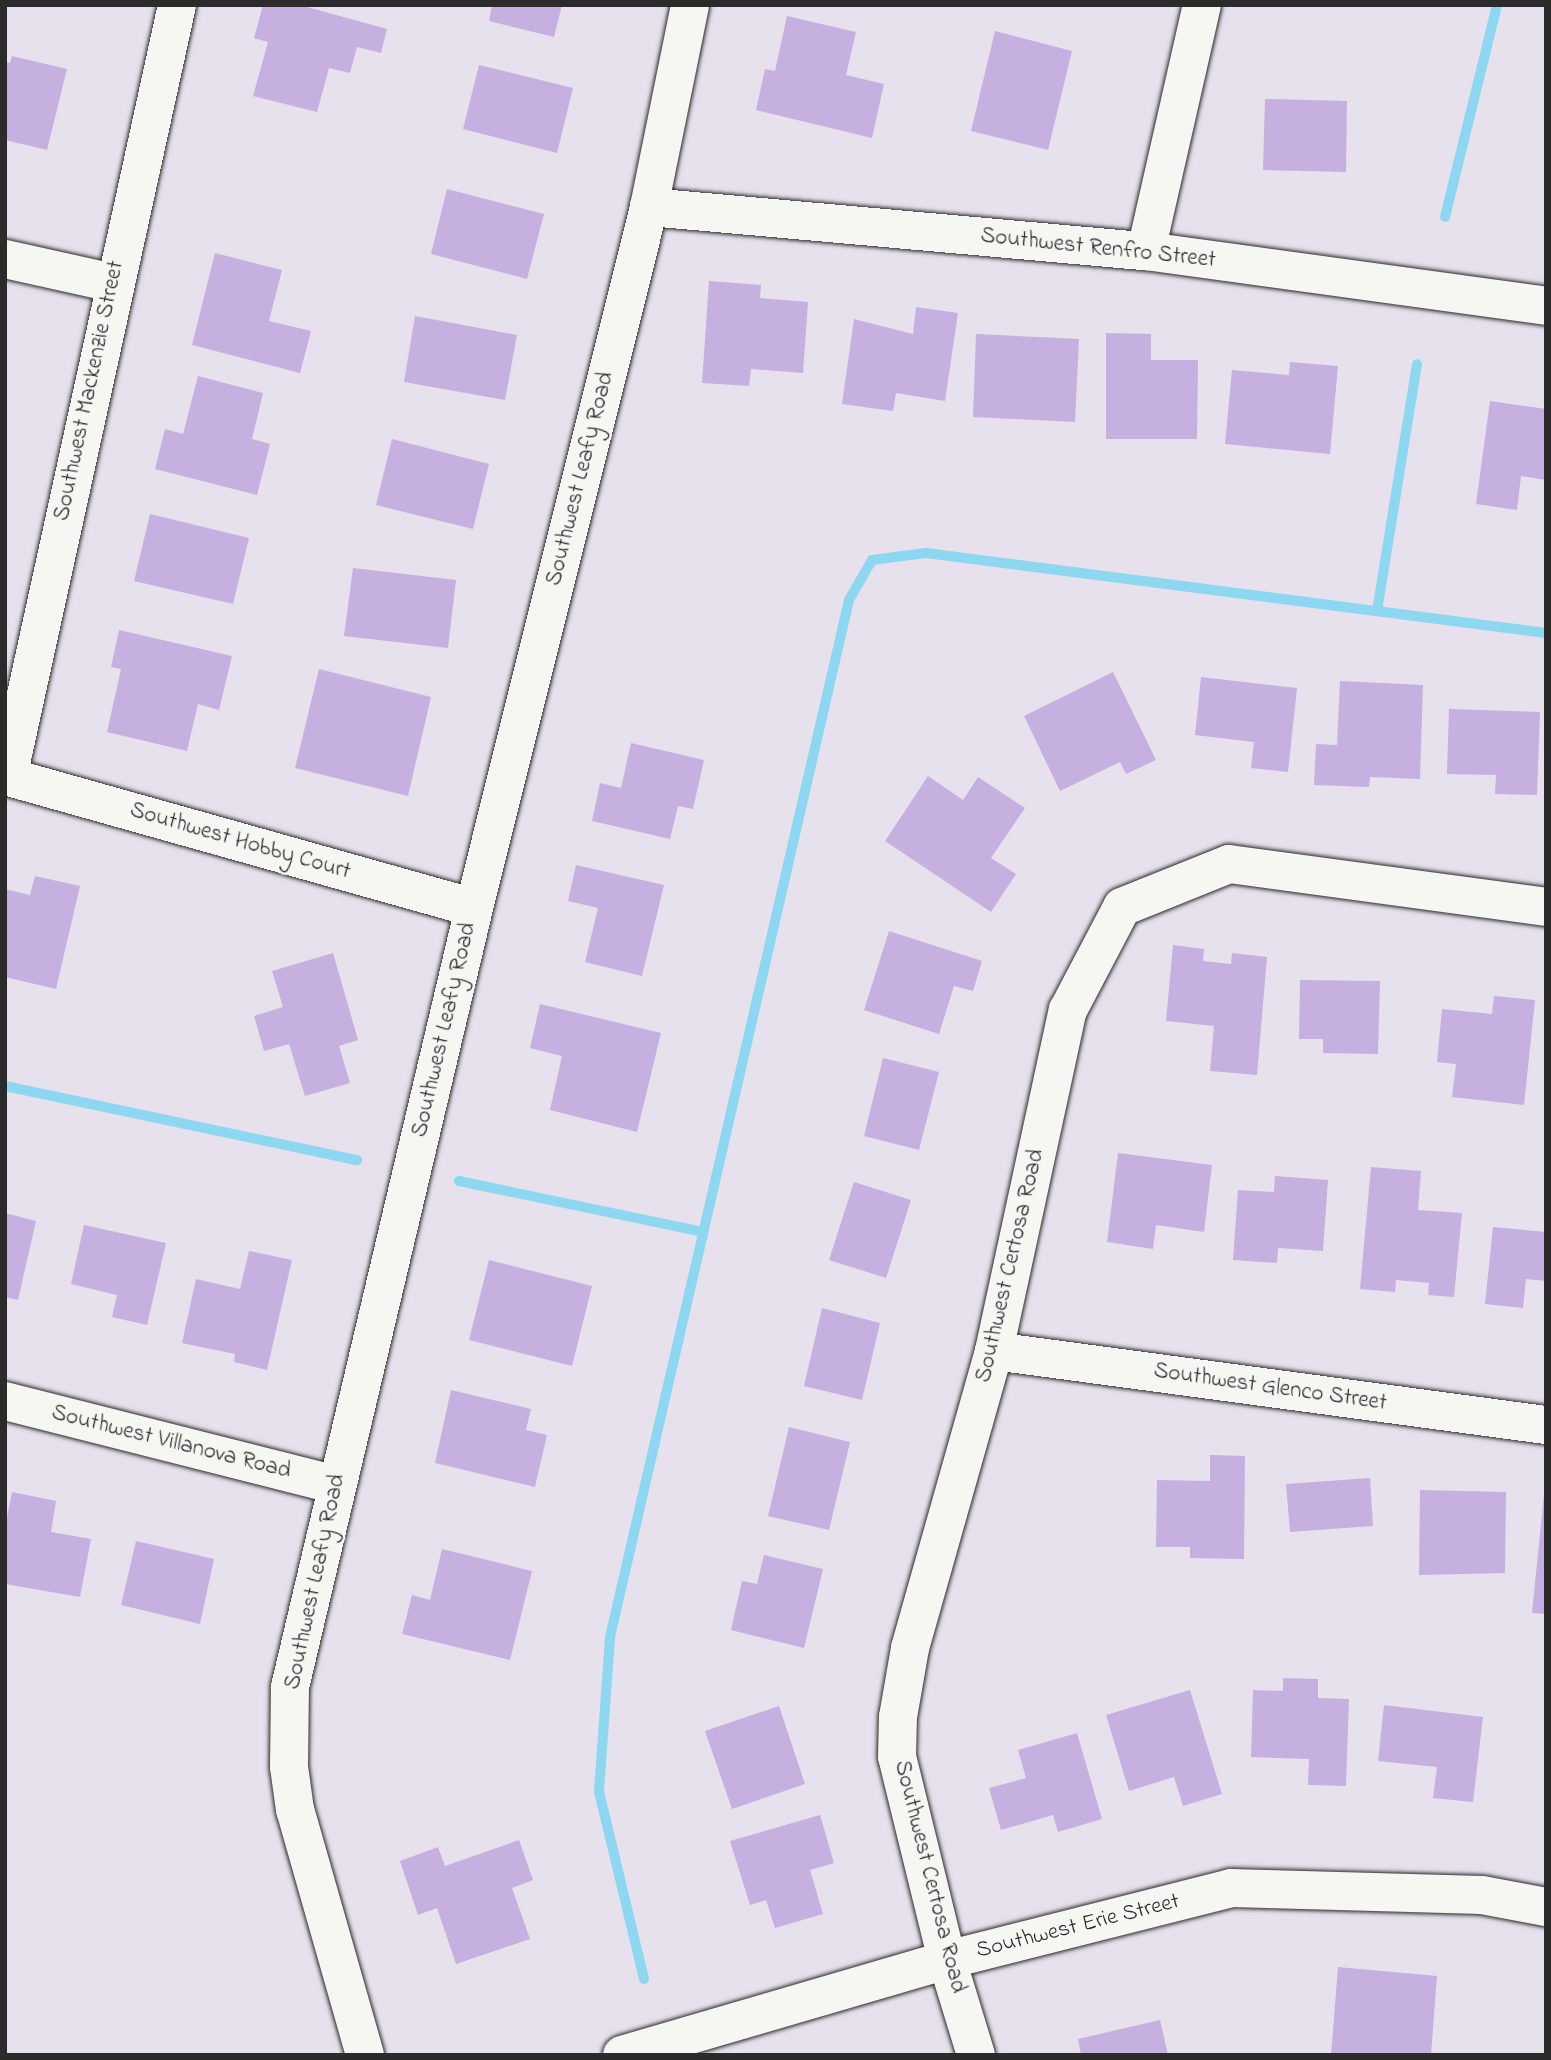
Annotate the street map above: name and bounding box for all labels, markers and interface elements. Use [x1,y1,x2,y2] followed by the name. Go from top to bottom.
[979,223,1217,275] street label: Southwest Renfro Street
[49,258,131,524] street label: Southwest Mackenzie Street
[541,369,621,589] street label: Southwest Leafy Road
[126,797,354,887] street label: Southwest Hobby Court
[407,920,483,1140] street label: Southwest Leafy Road
[971,1147,1051,1385] street label: Southwest Certosa Road
[1152,1358,1388,1418] street label: Southwest Glenco Street
[48,1400,294,1486] street label: Southwest Villanova Road
[280,1472,352,1692] street label: Southwest Leafy Road
[887,1758,971,1996] street label: Southwest Certosa Road
[974,1888,1182,1966] street label: Southwest Erie Street

